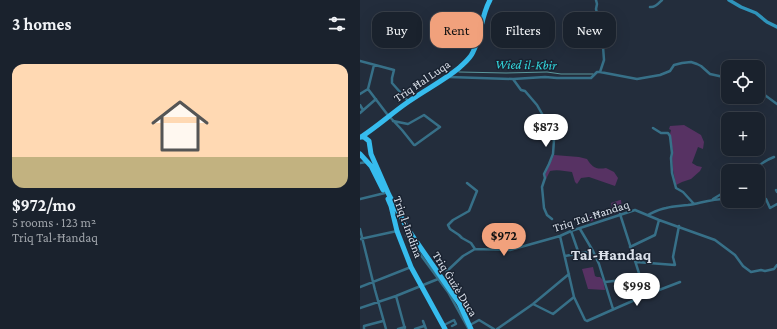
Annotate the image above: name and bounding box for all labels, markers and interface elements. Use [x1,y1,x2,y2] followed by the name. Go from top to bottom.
[372,12,422,48] chip: Buy
[430,12,483,48] chip: Rent
[491,12,555,48] chip: Filters
[563,12,616,48] chip: New
[326,13,348,35] icon: filters
[12,15,71,34] text: 3 homes
[495,56,557,73] water label: Wied il-Kbir
[391,57,453,105] street label: Triq Ħal Luqa
[721,60,765,208] map controls
[721,60,765,104] button: locate
[144,90,216,162] icon: home
[721,112,765,156] button: +
[522,114,570,148] pin: $873
[533,119,559,134] text: $873
[721,164,765,208] button: −
[390,194,426,260] street label: Triq l-Imdina
[12,196,76,215] text: $972/mo
[551,197,632,235] street label: Triq Tal-Ħandaq
[12,215,96,230] text: 5 rooms · 123 m²
[480,223,528,257] pin: $972
[491,228,517,243] text: $972
[12,230,98,245] text: Triq Tal-Ħandaq
[571,246,652,263] district label: Tal-Ħandaq
[430,249,481,319] street label: Triq Ġużè Duca
[613,273,661,307] pin: $998
[623,278,651,293] text: $998

